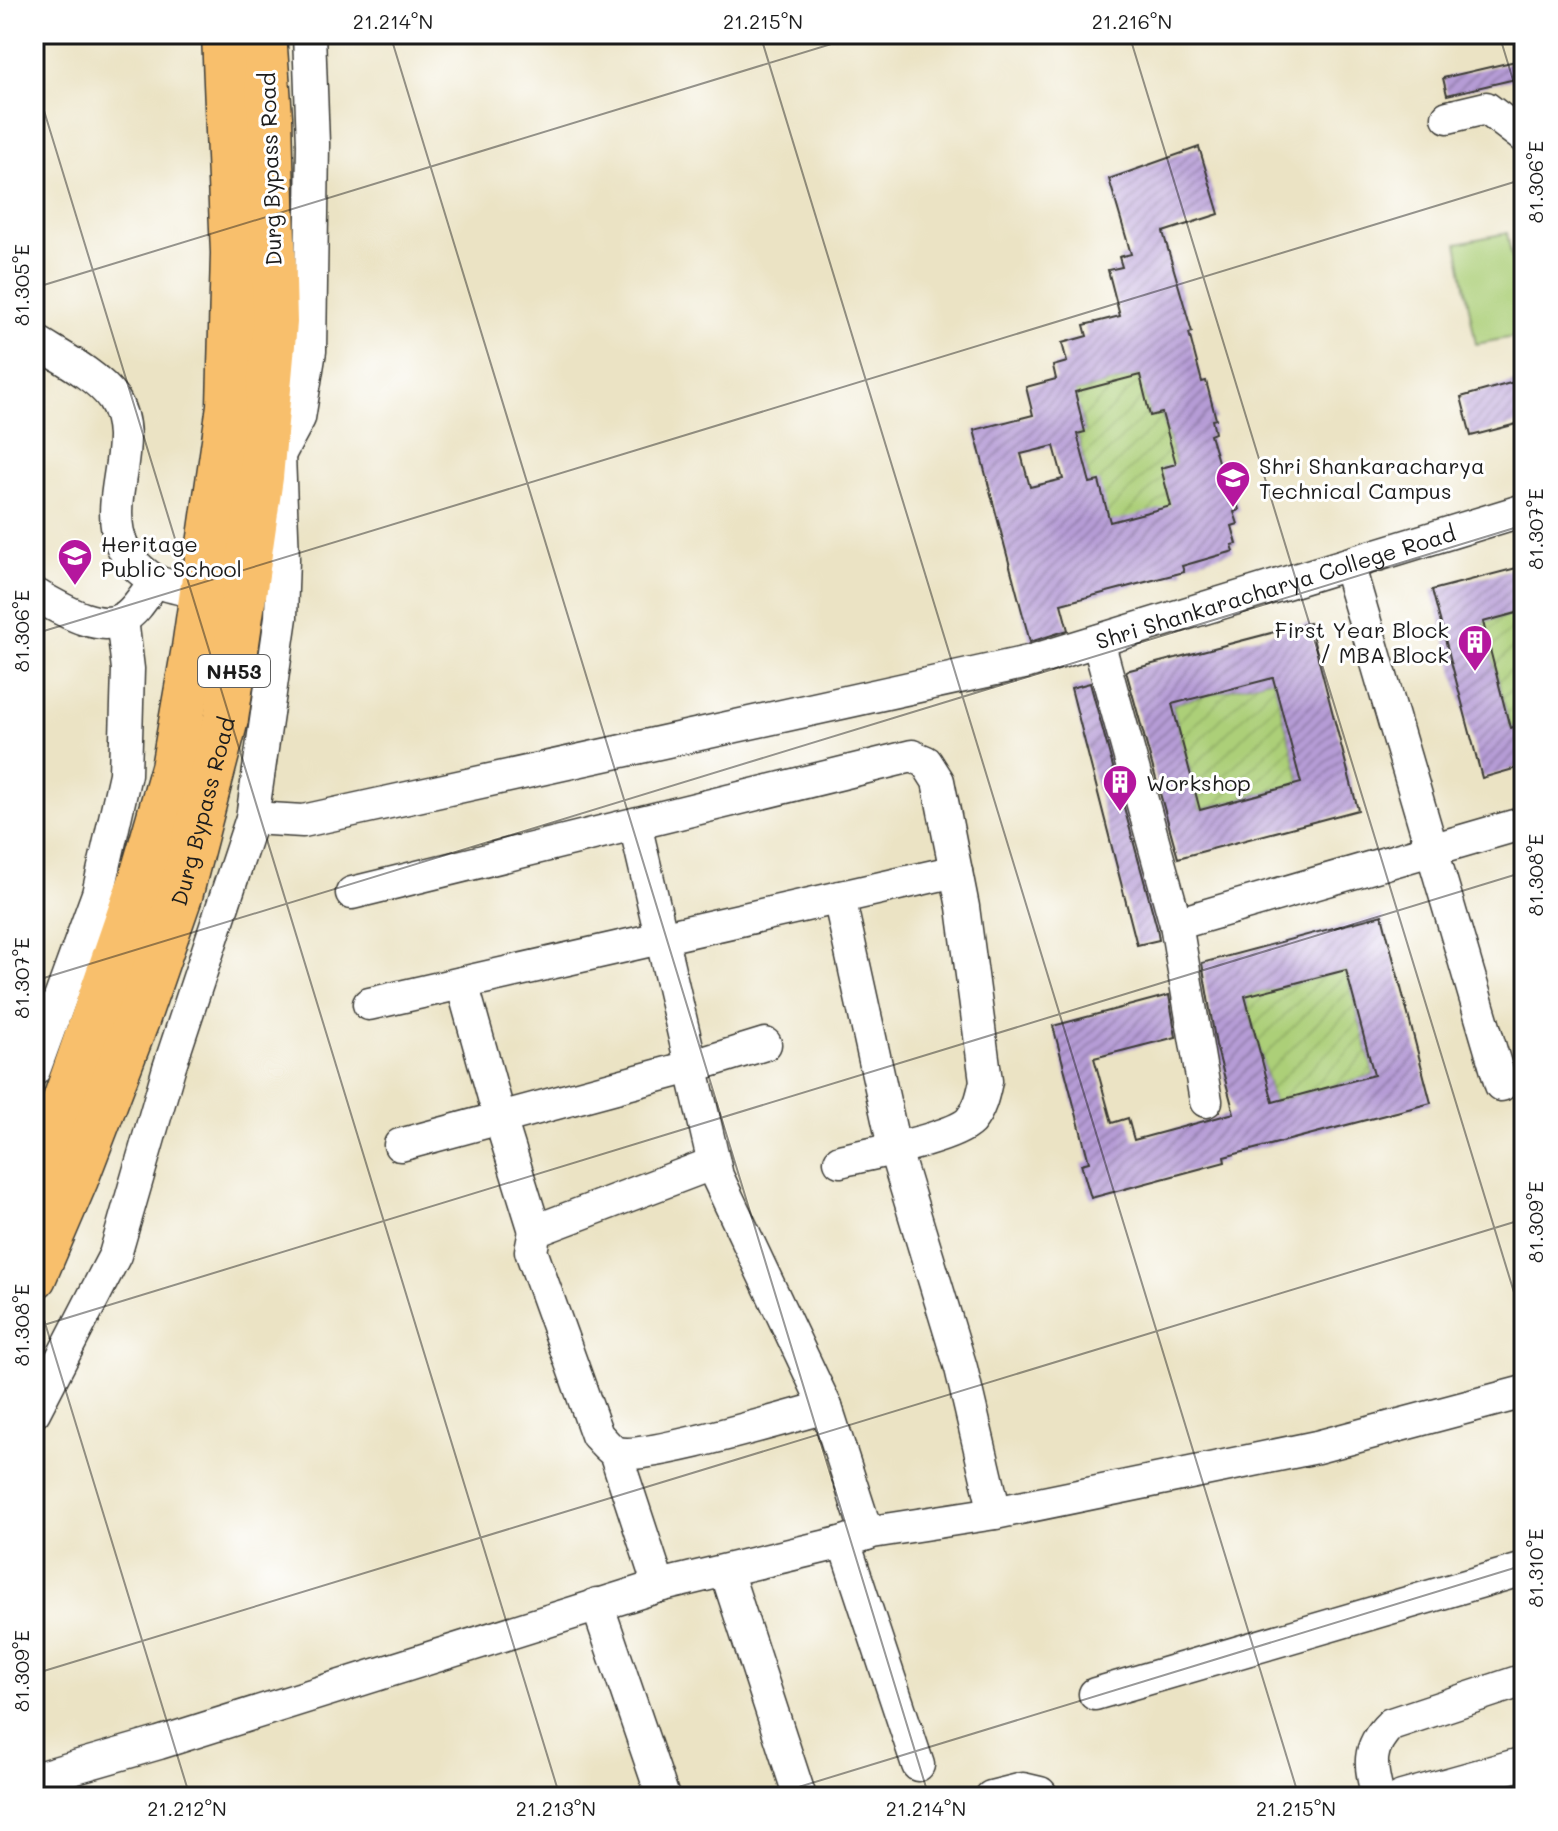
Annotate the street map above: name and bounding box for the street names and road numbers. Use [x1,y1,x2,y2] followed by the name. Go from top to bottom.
[252,72,288,266] street label: Durg Bypass Road
[1092,517,1459,655] street label: Shri Shankaracharya College Road
[198,655,270,687] road number: NH53
[163,714,241,909] street label: Durg Bypass Road

